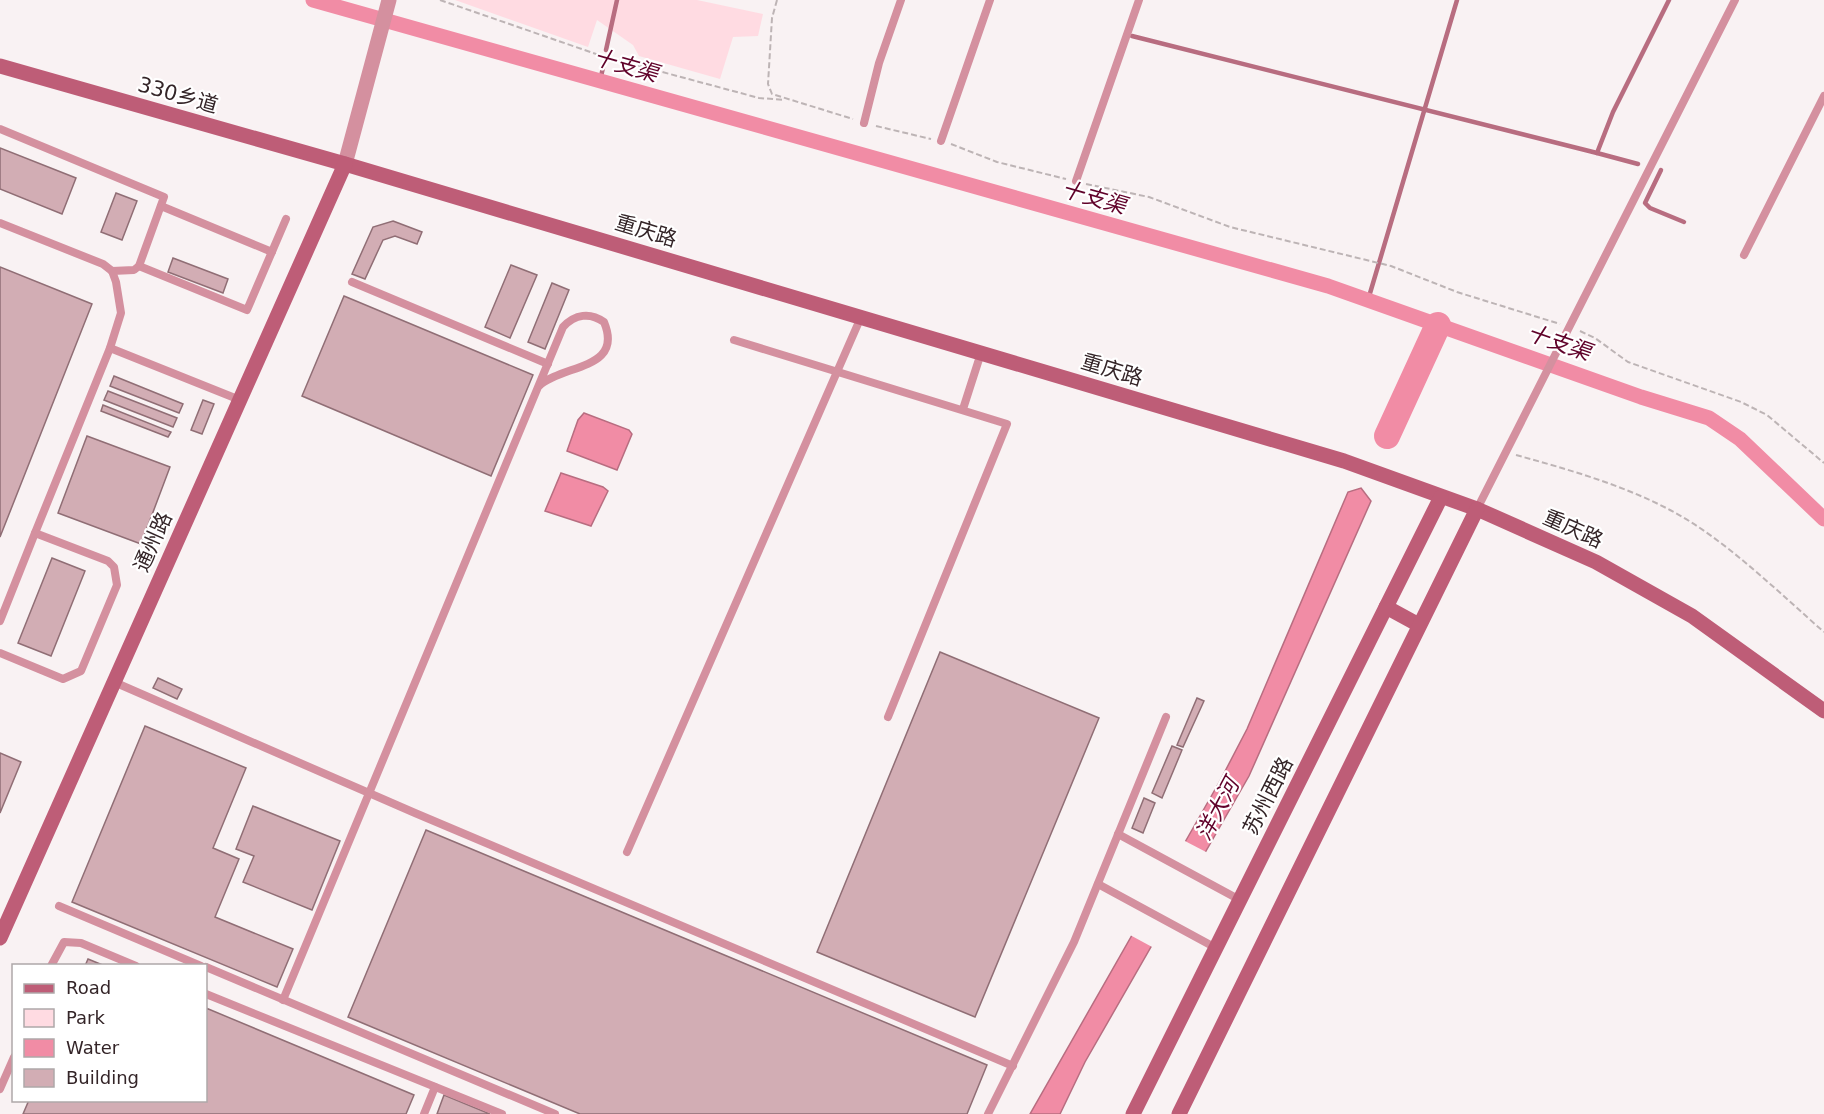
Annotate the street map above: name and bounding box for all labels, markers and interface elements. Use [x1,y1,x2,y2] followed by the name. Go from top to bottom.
[591,44,664,87] water label: 十支渠
[135,72,221,118] street label: 330乡道
[1059,176,1132,219] water label: 十支渠
[612,210,680,252] street label: 重庆路
[1524,320,1597,366] water label: 十支渠
[1078,349,1146,391] street label: 重庆路
[1539,505,1607,553] street label: 重庆路
[129,508,177,576] street label: 通州路
[1238,753,1298,839] street label: 苏州西路
[1191,771,1246,844] water label: 洋大河
[12,964,207,1102] legend
[66,977,111,998] text: Road
[66,1007,105,1028] text: Park
[66,1037,120,1058] text: Water
[66,1067,139,1088] text: Building

